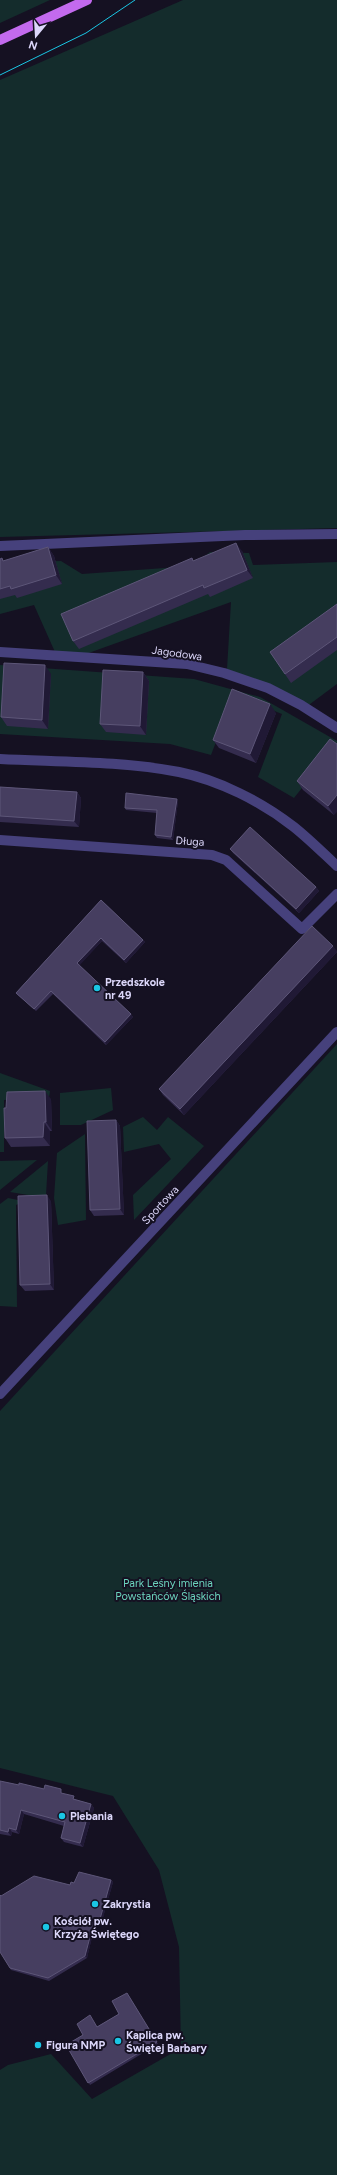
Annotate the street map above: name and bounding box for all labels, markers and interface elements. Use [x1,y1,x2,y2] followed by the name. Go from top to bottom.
[16,16,56,56] north arrow
[27,38,39,53] text: N
[151,644,203,663] street label: Jagodowa
[175,834,205,849] street label: Długa
[105,976,165,1002] place label: Przedszkole nr 49
[92,983,102,993] marker: Przedszkole nr 49
[139,1183,181,1227] street label: Sportowa
[115,1577,221,1603] park label: Park Leśny imienia Powstańców Śląskich
[70,1810,113,1823] place label: Plebania
[57,1811,67,1821] marker: Plebania
[103,1898,151,1911] place label: Zakrystia
[90,1899,100,1909] marker: Zakrystia
[54,1915,140,1941] place label: Kościół pw. Krzyża Świętego
[41,1922,51,1932] marker: Kościół pw. Krzyża Świętego
[126,2029,207,2055] place label: Kaplica pw. Świętej Barbary
[113,2036,123,2046] marker: Kaplica pw. Świętej Barbary
[46,2039,105,2052] place label: Figura NMP
[33,2040,43,2050] marker: Figura NMP

